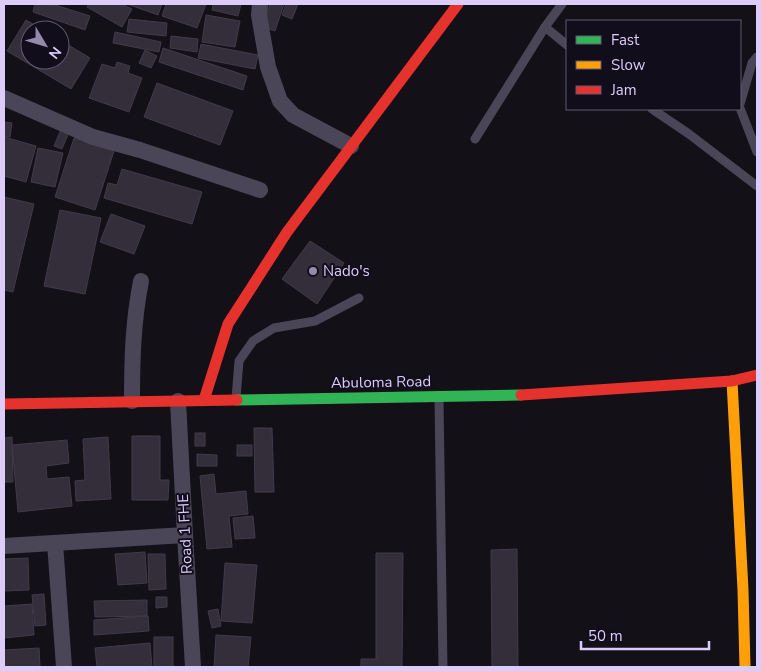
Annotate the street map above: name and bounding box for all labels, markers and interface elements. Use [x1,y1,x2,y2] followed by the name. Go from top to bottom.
[20,20,70,70] north arrow
[566,20,741,110] legend
[611,30,640,50] text: Fast
[44,43,66,63] text: N
[611,55,646,75] text: Slow
[610,80,637,100] text: Jam
[323,261,370,281] place label: Nado's
[307,265,319,277] marker: Nado's
[331,371,431,393] street label: Abuloma Road
[173,494,197,574] street label: Road 1 FHE
[581,618,708,650] scale bar
[588,626,623,646] text: 50 m

